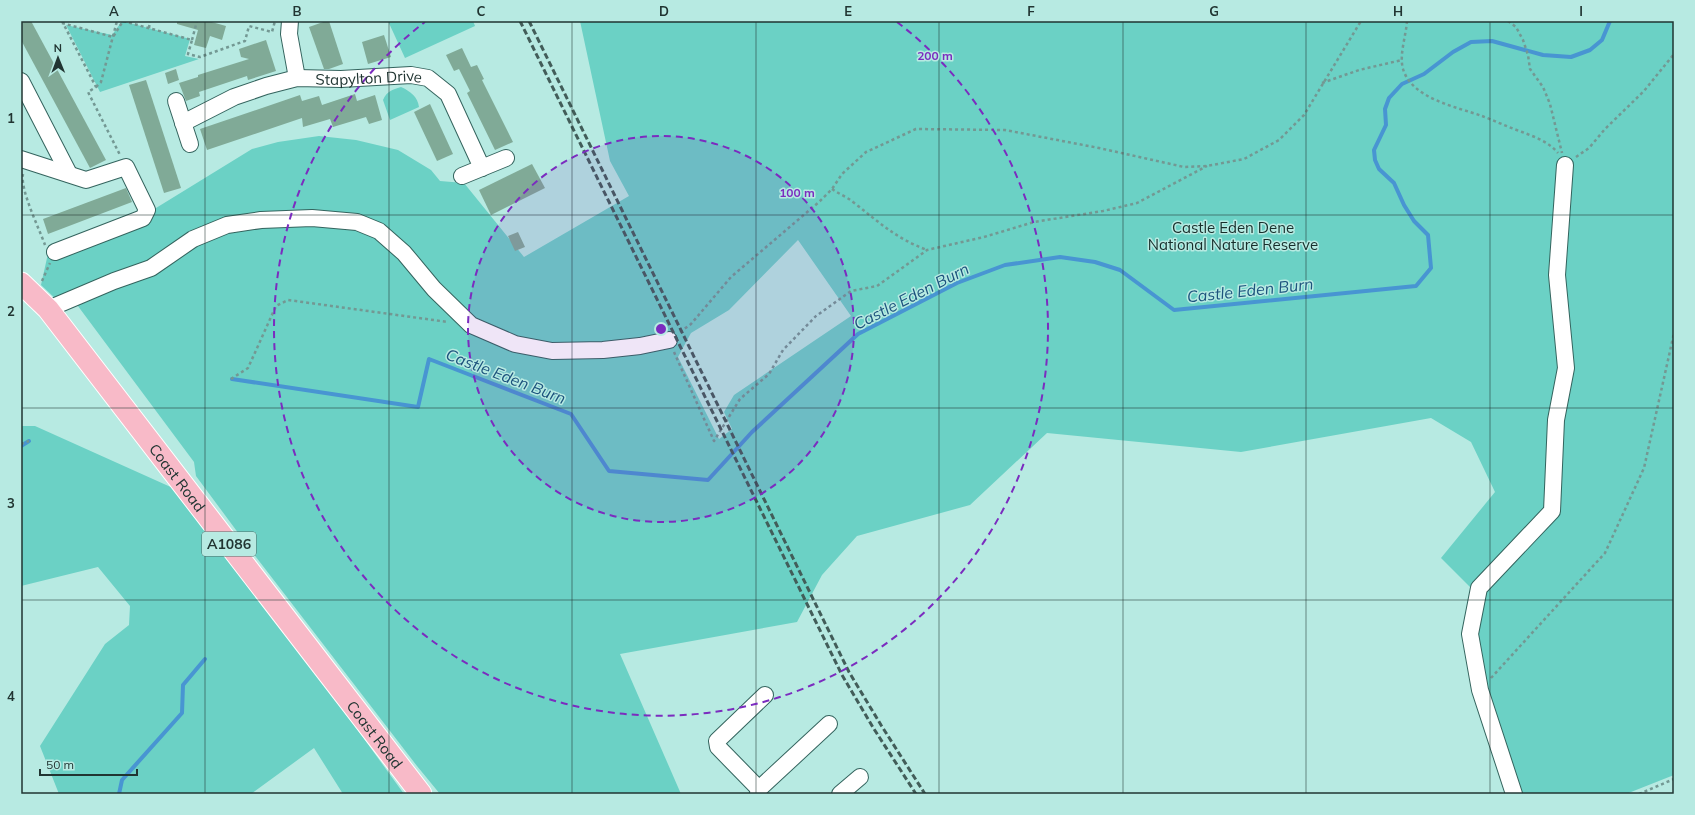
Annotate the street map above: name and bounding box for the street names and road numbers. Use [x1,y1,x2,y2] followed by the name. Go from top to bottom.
[315,65,424,89] street label: Stapylton Drive
[145,440,210,515] street label: Coast Road
[202,532,256,556] road number: A1086
[343,696,407,772] street label: Coast Road

